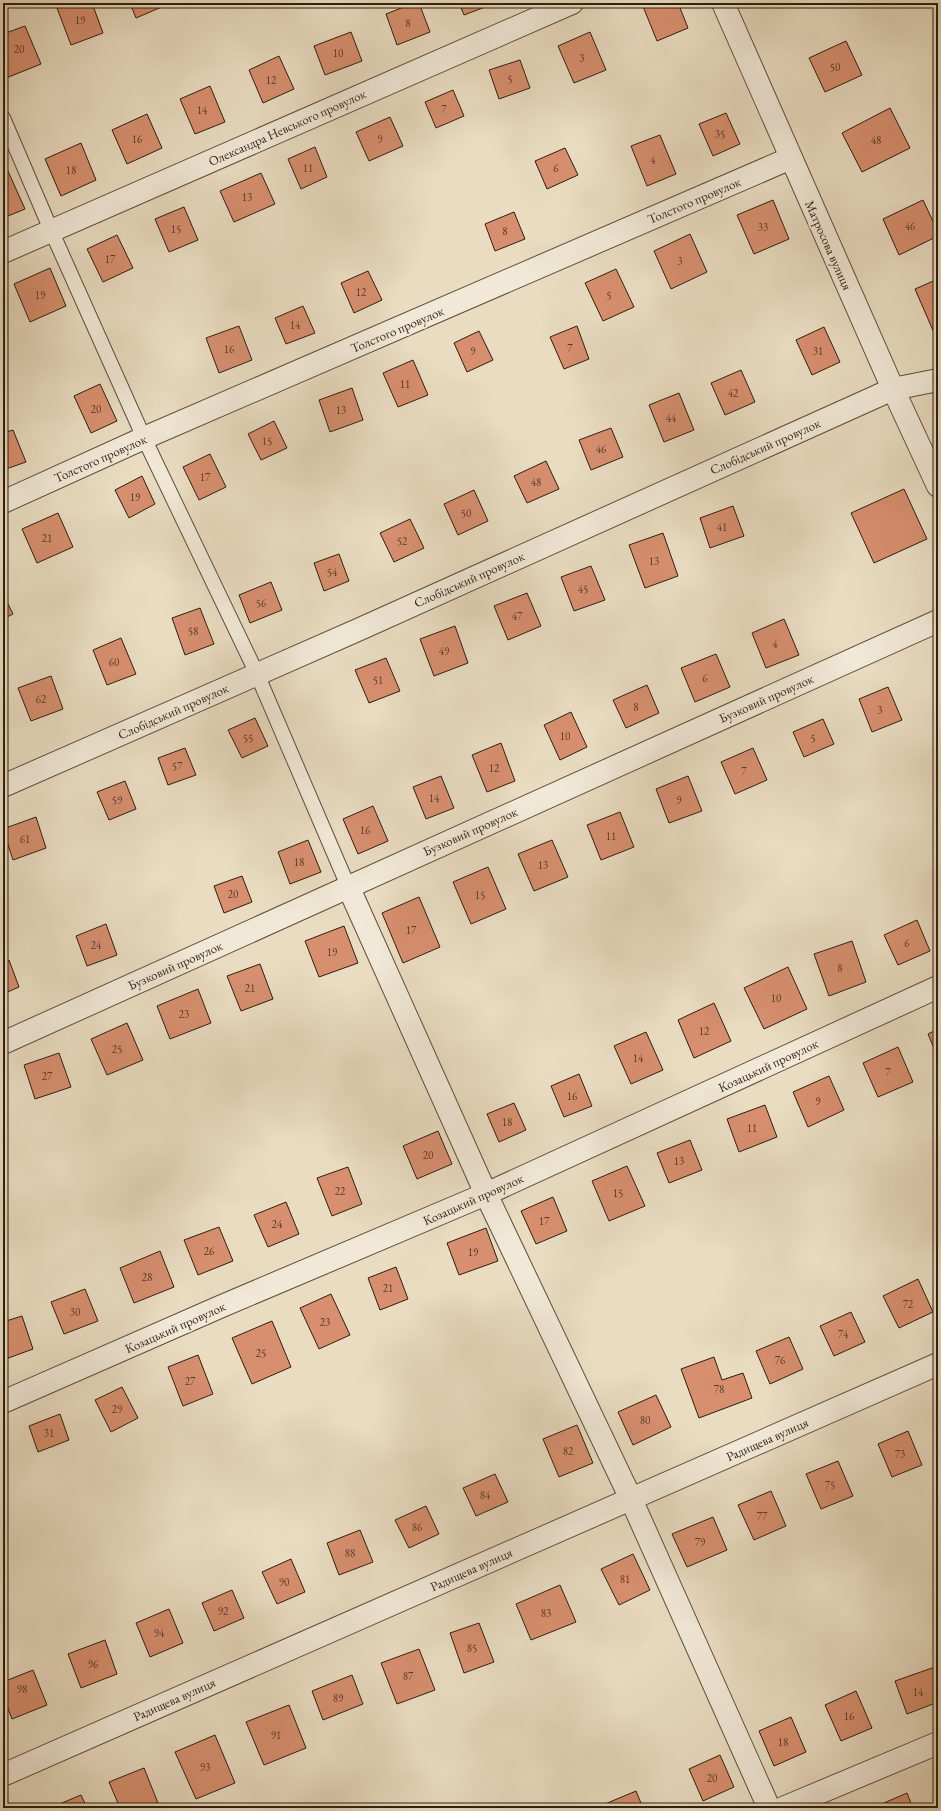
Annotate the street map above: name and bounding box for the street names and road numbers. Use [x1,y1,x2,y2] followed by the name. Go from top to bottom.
[206,85,369,170] street label: Олександра Невського провулок
[645,173,744,228] street label: Толстого провулок
[801,198,856,293] street label: Матросова вулиця
[348,302,447,357] street label: Толстого провулок
[707,414,824,478] street label: Слобідський провулок
[51,430,150,487] street label: Толстого провулок
[411,547,528,611] street label: Слобідський провулок
[716,670,817,727] street label: Бузковий провулок
[115,679,232,743] street label: Слобідський провулок
[420,803,521,860] street label: Бузковий провулок
[125,937,226,994] street label: Бузковий провулок
[716,1035,822,1096] street label: Козацький провулок
[420,1169,527,1229] street label: Козацький провулок
[122,1297,229,1357] street label: Козацький провулок
[723,1414,811,1465] street label: Радищева вулиця
[427,1544,515,1595] street label: Радищева вулиця
[130,1674,218,1725] street label: Радищева вулиця

